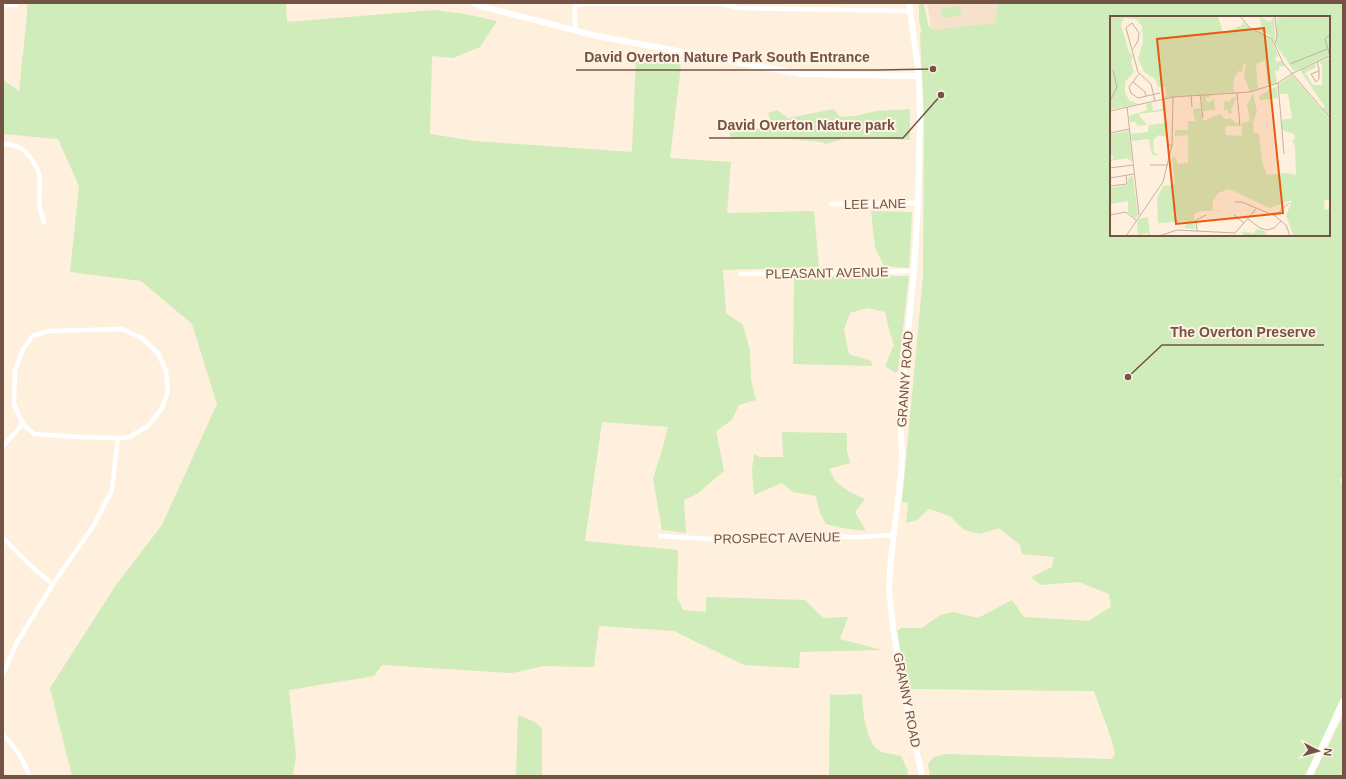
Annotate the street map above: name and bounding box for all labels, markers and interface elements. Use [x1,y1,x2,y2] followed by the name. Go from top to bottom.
[1110,16,1330,236] inset map
[576,44,877,70] callout: David Overton Nature Park South Entrance
[584,49,870,65] text: David Overton Nature Park South Entrance
[709,112,903,138] callout: David Overton Nature park
[717,117,895,133] text: David Overton Nature park
[844,196,907,212] street label: LEE LANE
[765,264,889,282] street label: PLEASANT AVENUE
[1162,319,1324,345] callout: The Overton Preserve
[1170,324,1316,340] text: The Overton Preserve
[894,330,916,428] street label: GRANNY ROAD
[714,529,841,547] street label: PROSPECT AVENUE
[890,651,924,749] street label: GRANNY ROAD
[1298,731,1338,771] north arrow
[1322,747,1334,757] text: N

